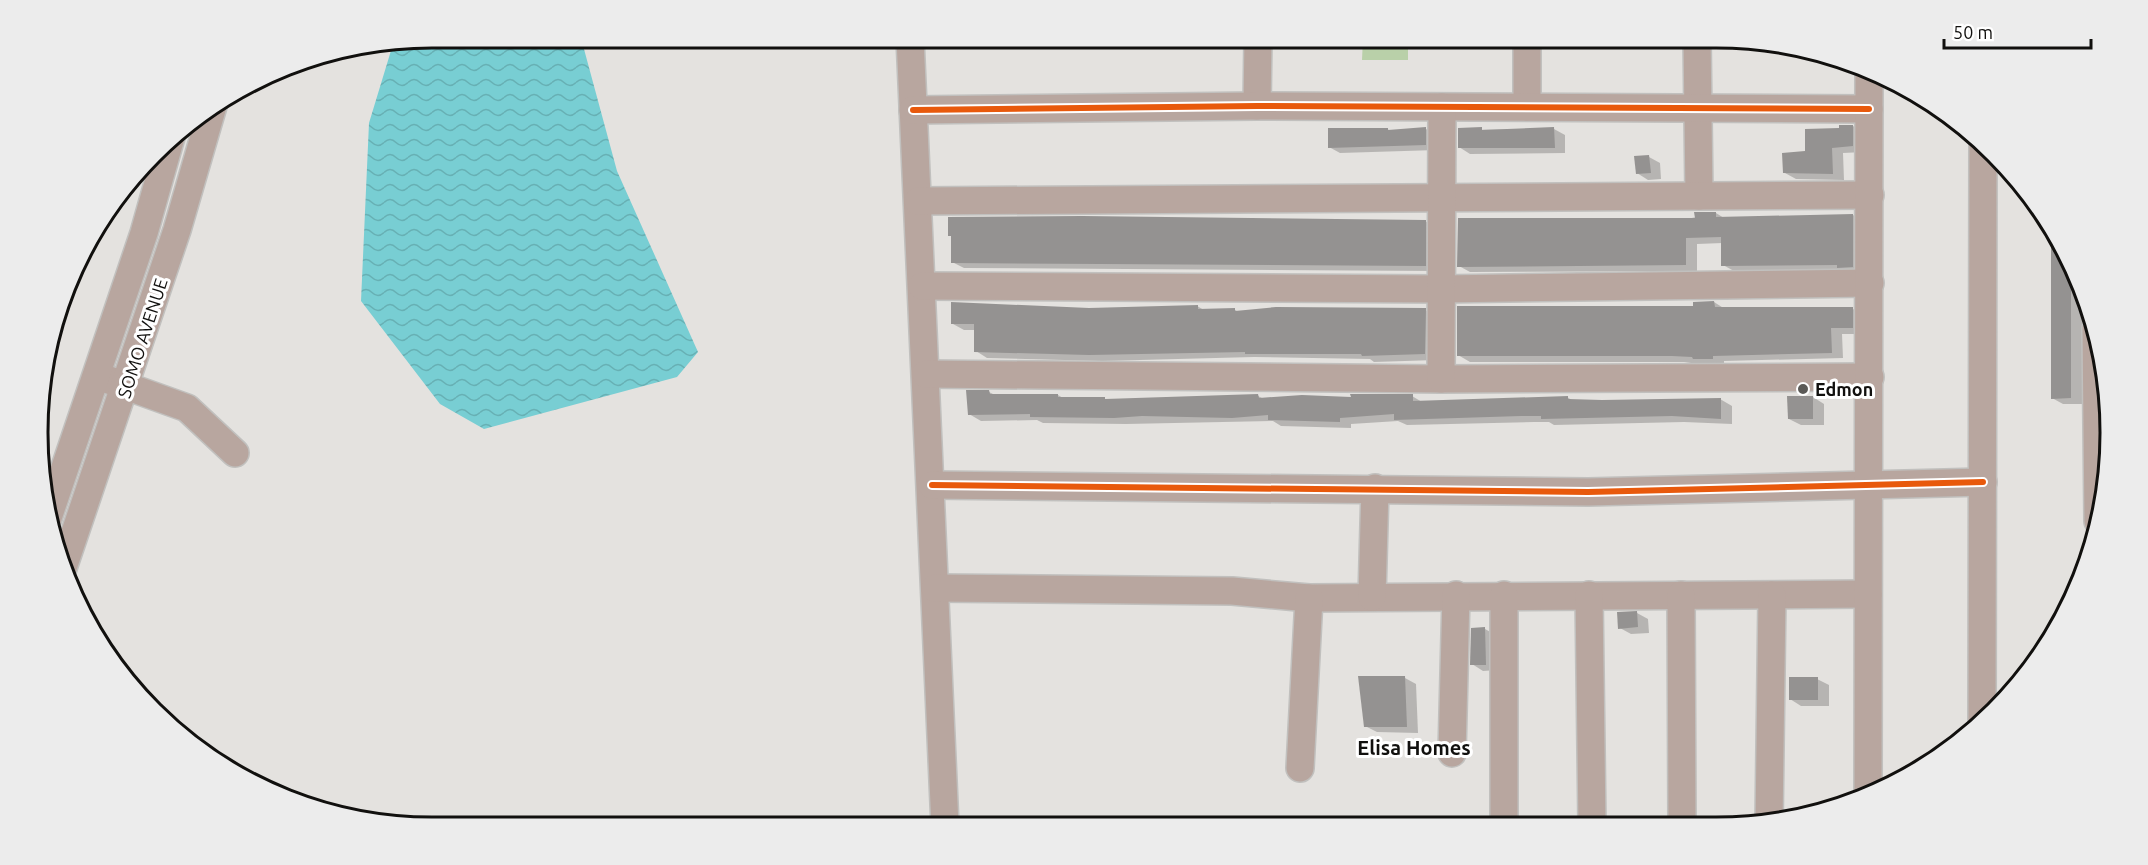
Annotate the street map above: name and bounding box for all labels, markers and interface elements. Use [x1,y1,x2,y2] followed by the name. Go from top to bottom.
[1944,12,2091,50] scale bar
[1953,22,1993,42] text: 50 m
[113,276,171,400] street label: SOMO AVENUE
[1815,379,1873,399] place label: Edmon
[1796,382,1810,396] marker: Edmon
[1357,736,1471,759] district label: Elisa Homes

